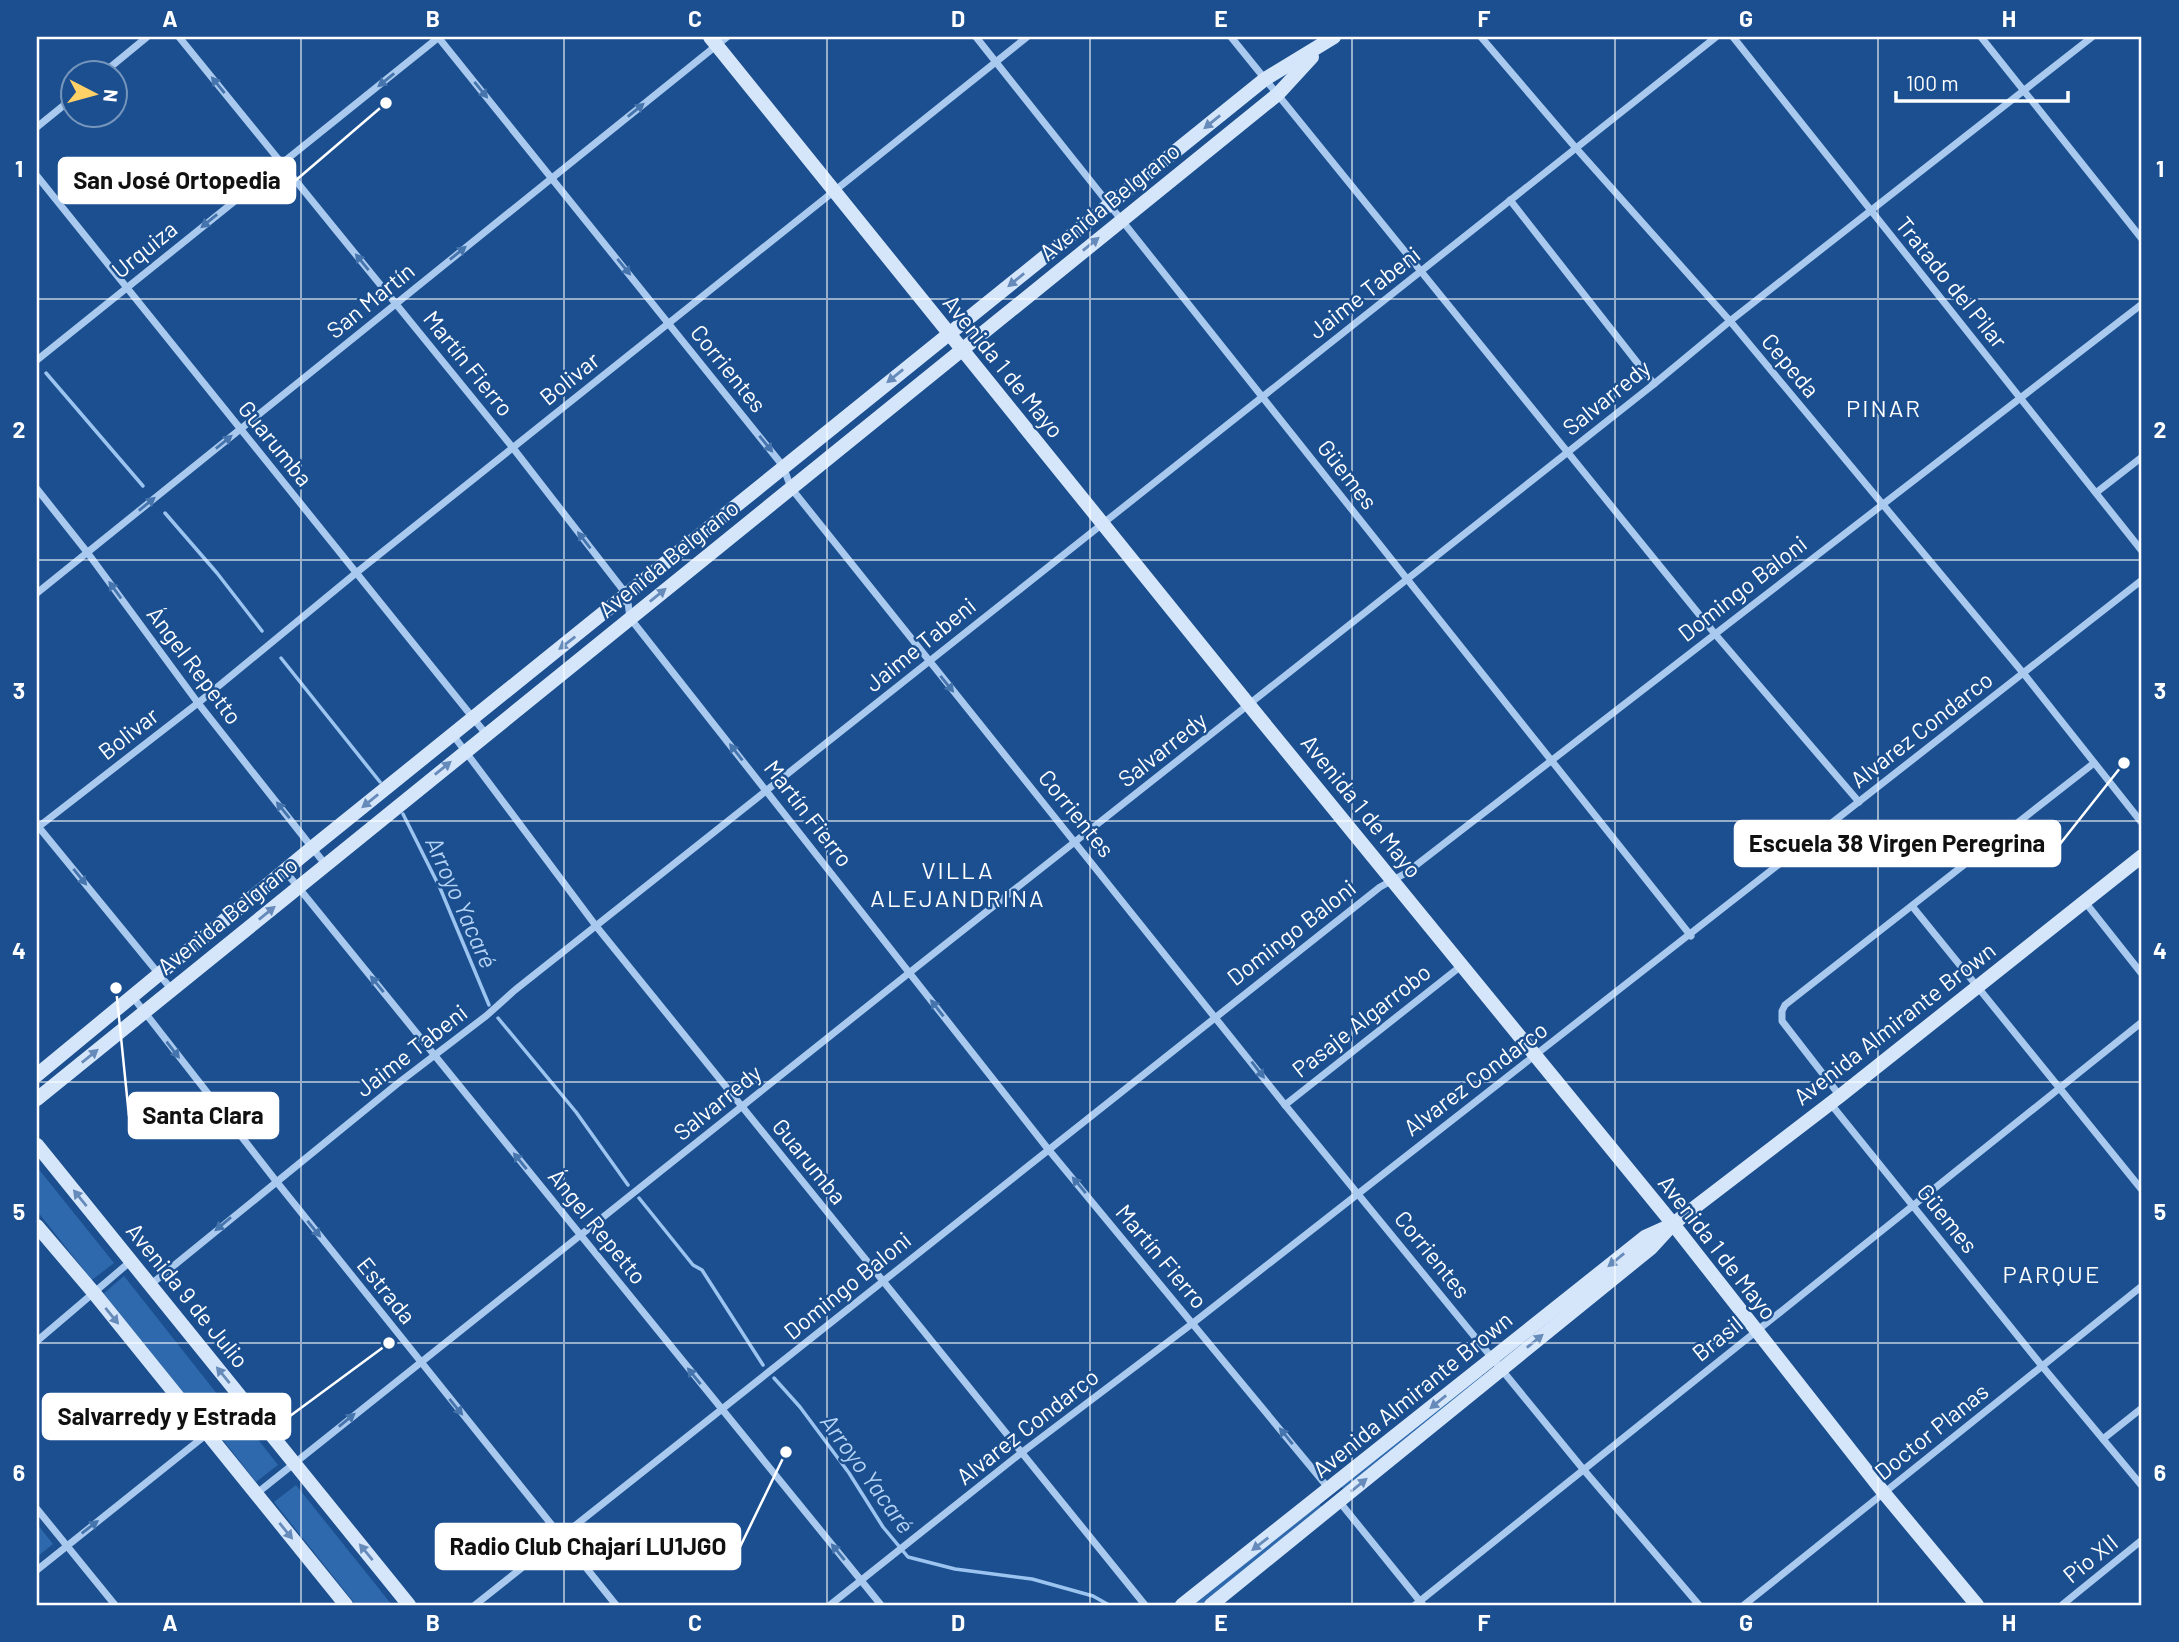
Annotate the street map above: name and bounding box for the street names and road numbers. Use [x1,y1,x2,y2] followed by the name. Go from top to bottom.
[1033,136,1185,266] street label: Avenida Belgrano
[1890,211,2014,354] street label: Tratado del Pilar
[106,214,182,284] street label: Urquiza
[1303,240,1425,344] street label: Jaime Tabeni
[321,256,419,344] street label: San Martín
[938,289,1070,443] street label: Avenida 1 de Mayo
[418,305,520,421] street label: Martín Fierro
[685,318,773,418] street label: Corrientes
[1756,327,1826,403] street label: Cepeda
[533,345,605,411] street label: Bolivar
[1556,353,1656,441] street label: Salvarredy
[233,394,319,492] street label: Guarumba
[1312,434,1384,514] street label: Güemes
[592,493,744,623] street label: Avenida Belgrano
[1672,529,1812,647] street label: Domingo Baloni
[859,591,981,697] street label: Jaime Tabeni
[141,600,249,730] street label: Ángel Repetto
[1844,665,1998,793] street label: Alvarez Condarco
[92,700,164,765] street label: Bolivar
[1112,705,1212,792] street label: Salvarredy
[1296,729,1428,883] street label: Avenida 1 de Mayo
[759,754,859,872] street label: Martín Fierro
[1033,763,1121,863] street label: Corrientes
[151,850,303,980] street label: Avenida Belgrano
[1221,873,1361,991] street label: Domingo Baloni
[1787,935,2001,1111] street label: Avenida Almirante Brown
[1286,957,1436,1083] street label: Pasaje Algarrobo
[350,998,472,1102] street label: Jaime Tabeni
[1398,1015,1552,1141] street label: Alvarez Condarco
[667,1058,767,1146] street label: Salvarredy
[767,1112,853,1210] street label: Guarumba
[543,1163,653,1289] street label: Ángel Repetto
[1653,1169,1783,1325] street label: Avenida 1 de Mayo
[1912,1178,1984,1258] street label: Güemes
[1110,1198,1214,1314] street label: Martín Fierro
[1389,1204,1477,1304] street label: Corrientes
[121,1217,255,1373] street label: Avenida 9 de Julio
[778,1225,916,1345] street label: Domingo Baloni
[352,1251,422,1329] street label: Estrada
[1307,1305,1517,1483] street label: Avenida Almirante Brown
[1686,1309,1748,1367] street label: Brasil
[950,1362,1104,1490] street label: Alvarez Condarco
[1869,1377,1993,1485] street label: Doctor Planas
[2057,1528,2123,1588] street label: Pio XII

